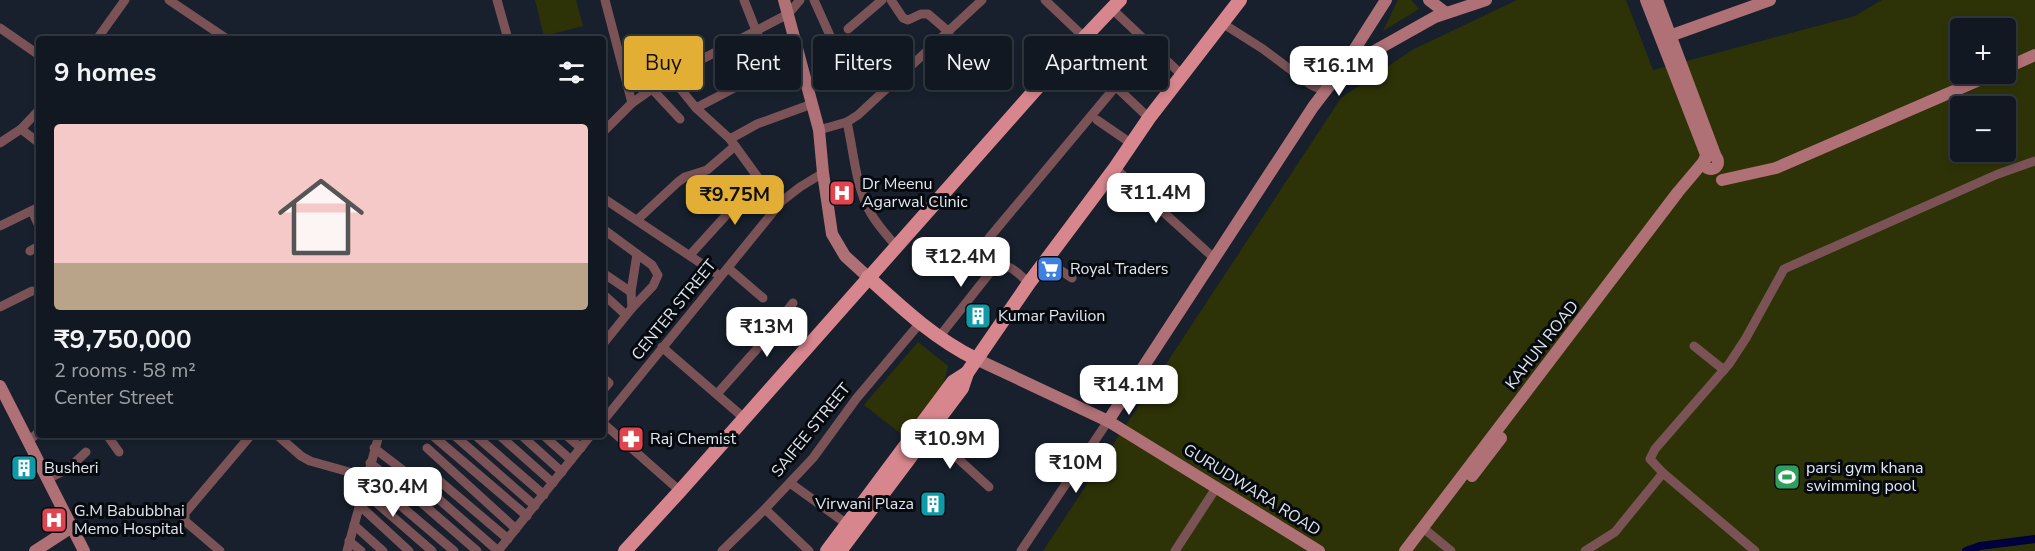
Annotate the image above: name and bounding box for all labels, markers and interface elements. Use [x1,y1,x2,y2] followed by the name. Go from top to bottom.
[1950,18,2016,162] map controls
[1950,18,2016,84] button: +
[624,36,703,90] chip: Buy
[715,36,801,90] chip: Rent
[813,36,913,90] chip: Filters
[925,36,1012,90] chip: New
[1024,36,1168,90] chip: Apartment
[1290,46,1388,97] pin: ₹16.1M
[1304,52,1374,79] text: ₹16.1M
[54,55,156,90] text: 9 homes
[555,56,588,89] icon: filters
[1950,96,2016,162] button: −
[267,163,375,271] icon: home
[862,173,968,213] place label: Dr Meenu Agarwal Clinic
[1107,173,1205,224] pin: ₹11.4M
[686,175,784,226] pin: ₹9.75M
[827,178,857,208] hospital icon: Dr Meenu Agarwal Clinic
[1121,179,1191,206] text: ₹11.4M
[700,181,770,208] text: ₹9.75M
[912,237,1010,288] pin: ₹12.4M
[926,243,996,270] text: ₹12.4M
[1035,254,1065,284] supermarket icon: Royal Traders
[627,255,722,365] street label: CENTER STREET
[1070,258,1168,280] place label: Royal Traders
[1500,296,1584,394] street label: KAHUN ROAD
[963,301,993,331] building icon: Kumar Pavilion
[998,305,1105,327] place label: Kumar Pavilion
[731,307,803,358] pin: ₹13M
[740,313,794,340] text: ₹13M
[54,322,192,357] text: ₹9,750,000
[54,357,196,384] text: 2 rooms · 58 m²
[1080,365,1178,416] pin: ₹14.1M
[1094,371,1164,398] text: ₹14.1M
[766,378,856,482] street label: SAIFEE STREET
[54,384,173,411] text: Center Street
[901,419,999,470] pin: ₹10.9M
[616,424,646,454] pharmacy icon: Raj Chemist
[915,425,985,452] text: ₹10.9M
[650,428,736,450] place label: Raj Chemist
[1179,439,1325,541] street label: GURUDWARA ROAD
[1040,443,1112,494] pin: ₹10M
[1049,449,1103,476] text: ₹10M
[9,453,39,483] building icon: Busheri
[44,457,99,479] place label: Busheri
[1806,457,1924,497] place label: parsi gym khana swimming pool
[1772,462,1802,492] sports icon: parsi gym khana swimming pool
[344,467,442,518] pin: ₹30.4M
[358,473,428,500] text: ₹30.4M
[918,489,948,519] building icon: Virwani Plaza
[814,493,914,515] place label: Virwani Plaza
[74,500,185,540] place label: G.M Babubbhai Memo Hospital
[39,505,69,535] hospital icon: G.M Babubbhai Memo Hospital

